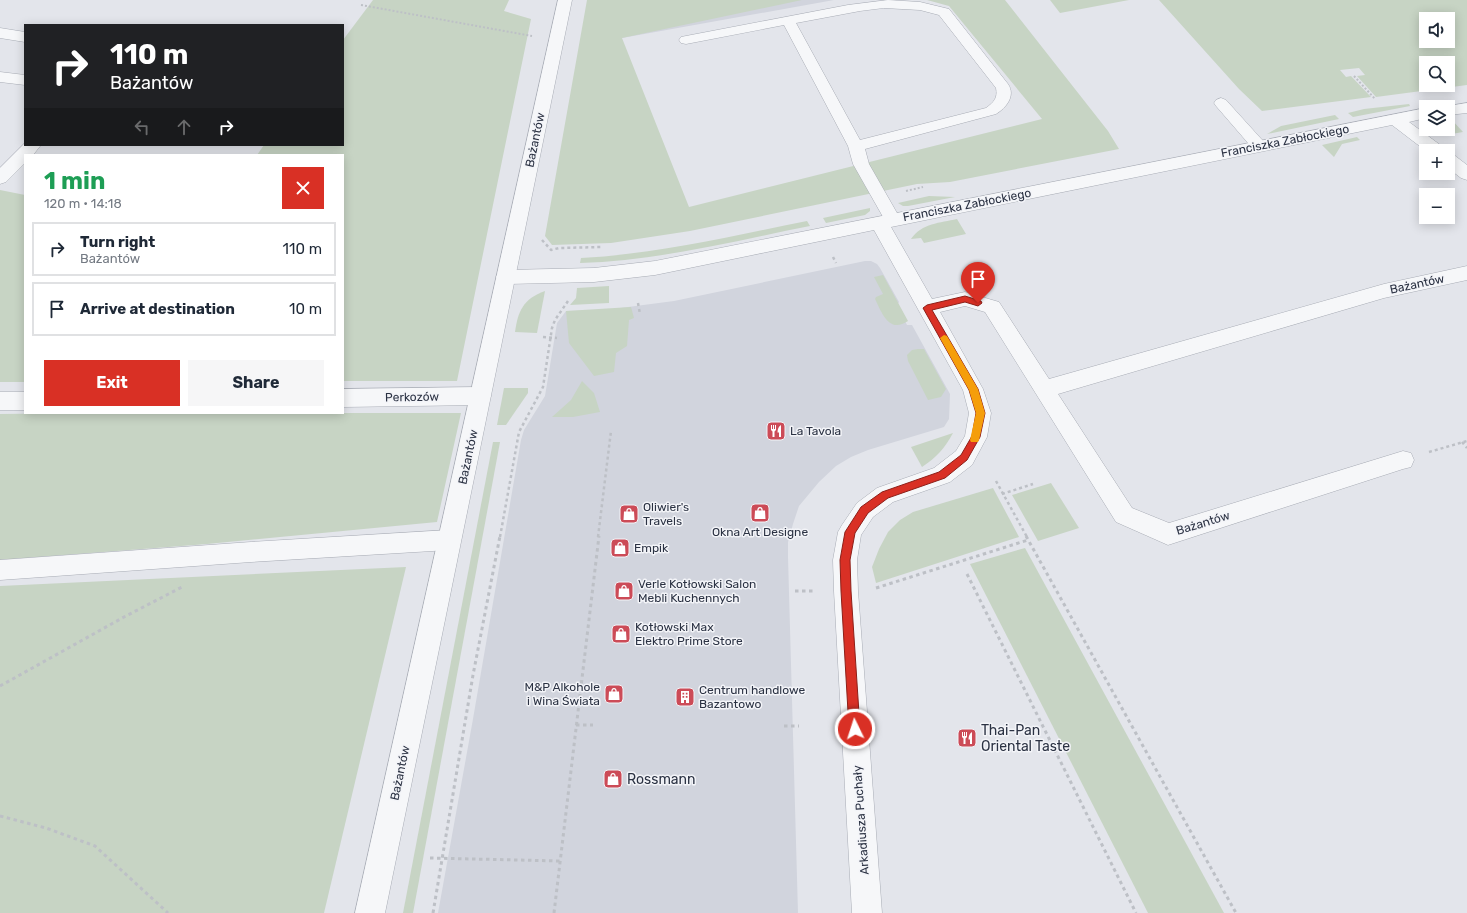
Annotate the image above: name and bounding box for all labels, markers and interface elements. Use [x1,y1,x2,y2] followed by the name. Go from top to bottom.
[1419,12,1455,224] map controls
[1419,12,1455,48] button: sound
[110,38,188,71] text: 110 m
[44,40,96,92] icon: right
[1419,56,1455,92] button: search
[110,72,193,94] text: Bażantów
[1419,100,1455,136] button: layers
[522,111,548,169] street label: Bażantów
[131,116,153,138] icon: left
[173,116,195,138] icon: ahead
[215,116,237,138] icon: right
[1220,122,1350,160] street label: Franciszka Zabłockiego
[1419,144,1455,180] button: +
[44,167,105,195] text: 1 min
[282,167,324,209] button: close
[902,186,1032,224] street label: Franciszka Zabłockiego
[1419,188,1455,224] button: −
[44,196,122,211] text: 120 m · 14:18
[80,233,155,251] text: Turn right
[46,238,68,260] icon: right
[283,240,322,258] text: 110 m
[80,251,140,266] text: Bażantów
[961,262,995,303] pin
[967,268,989,290] icon: arrive
[1388,271,1446,297] street label: Bażantów
[46,298,68,320] icon: arrive
[80,300,235,318] text: Arrive at destination
[289,300,322,318] text: 10 m
[44,360,180,406] button: Exit
[188,360,324,406] button: Share
[385,390,439,404] street label: Perkozów
[765,420,787,442] restaurant icon: La Tavola
[790,424,841,438] place label: La Tavola
[455,428,481,486] street label: Bażantów
[643,500,689,528] place label: Oliwier's Travels
[749,502,771,524] shop icon: Okna Art Designe
[618,503,640,525] shop icon: Oliwier's Travels
[1174,508,1232,538] street label: Bażantów
[712,525,808,539] place label: Okna Art Designe
[609,537,631,559] shop icon: Empik
[634,541,669,555] place label: Empik
[638,577,756,605] place label: Verle Kotłowski Salon Mebli Kuchennych
[613,580,635,602] shop icon: Verle Kotłowski Salon Mebli Kuchennych
[635,620,743,648] place label: Kotłowski Max Elektro Prime Store
[610,623,632,645] shop icon: Kotłowski Max Elektro Prime Store
[525,680,600,708] place label: M&P Alkohole i Wina Świata
[603,683,625,705] shop icon: M&P Alkohole i Wina Świata
[699,683,805,711] place label: Centrum handlowe Bazantowo
[674,686,696,708] building icon: Centrum handlowe Bazantowo
[834,708,876,750] position arrow
[981,722,1070,755] place label: Thai-Pan Oriental Taste
[956,727,978,749] restaurant icon: Thai-Pan Oriental Taste
[387,744,413,802] street label: Bażantów
[850,764,872,875] street label: Arkadiusza Puchały
[602,768,624,790] shop icon: Rossmann
[627,771,696,788] place label: Rossmann

